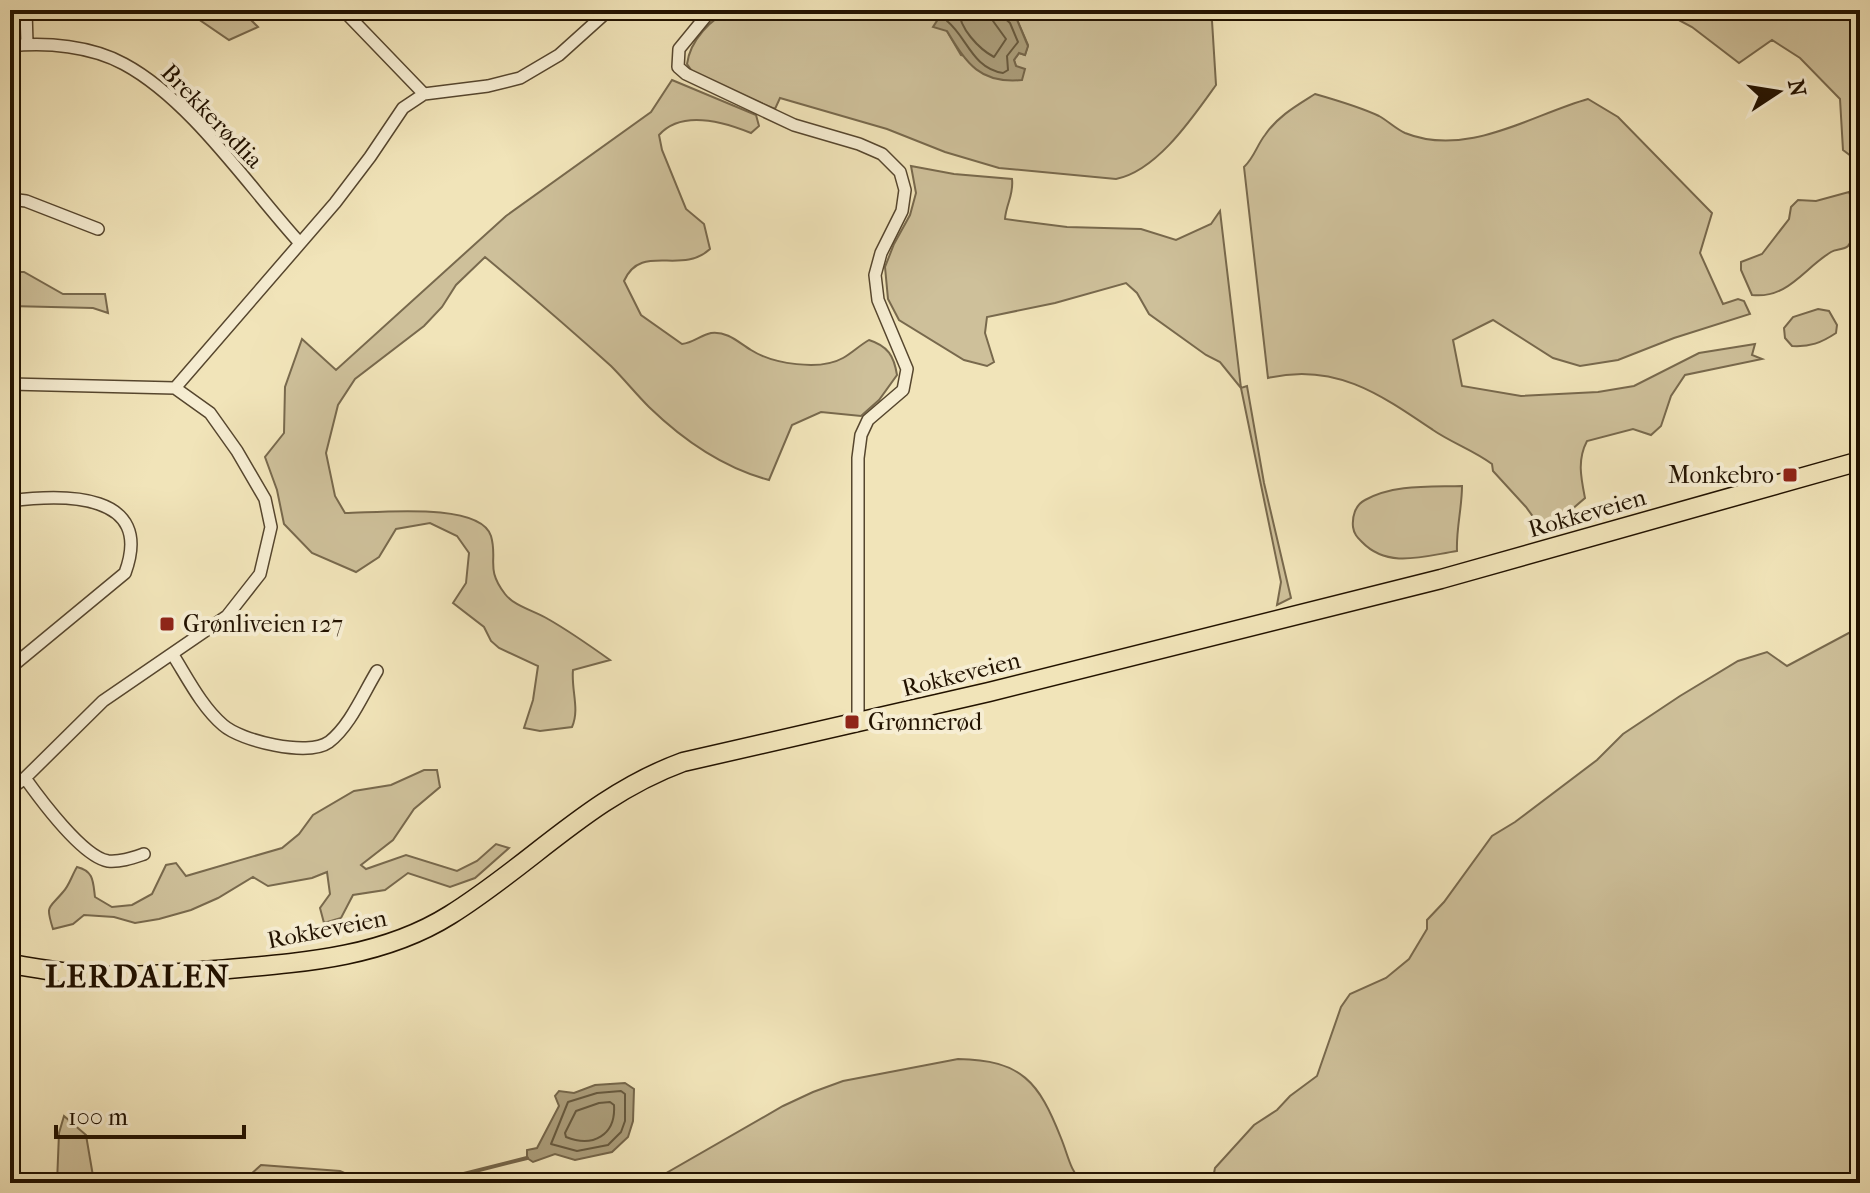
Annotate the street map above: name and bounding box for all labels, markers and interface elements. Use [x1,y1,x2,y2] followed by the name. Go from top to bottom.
[1738,52,1818,132] north arrow
[155,58,269,175] street label: Brekkerødlia
[1782,77,1811,99] text: N
[1668,461,1774,489] place label: Monkebro
[1781,466,1799,484] marker: Monkebro
[1525,483,1649,543] street label: Rokkeveien
[183,610,343,638] place label: Grønliveien 127
[158,615,176,633] marker: Grønliveien 127
[899,646,1023,702] street label: Rokkeveien
[868,708,983,736] place label: Grønnerød
[843,713,861,731] marker: Grønnerød
[265,904,389,954] street label: Rokkeveien
[45,958,231,995] district label: LERDALEN
[56,1089,244,1139] scale bar
[68,1103,128,1131] text: 100 m

